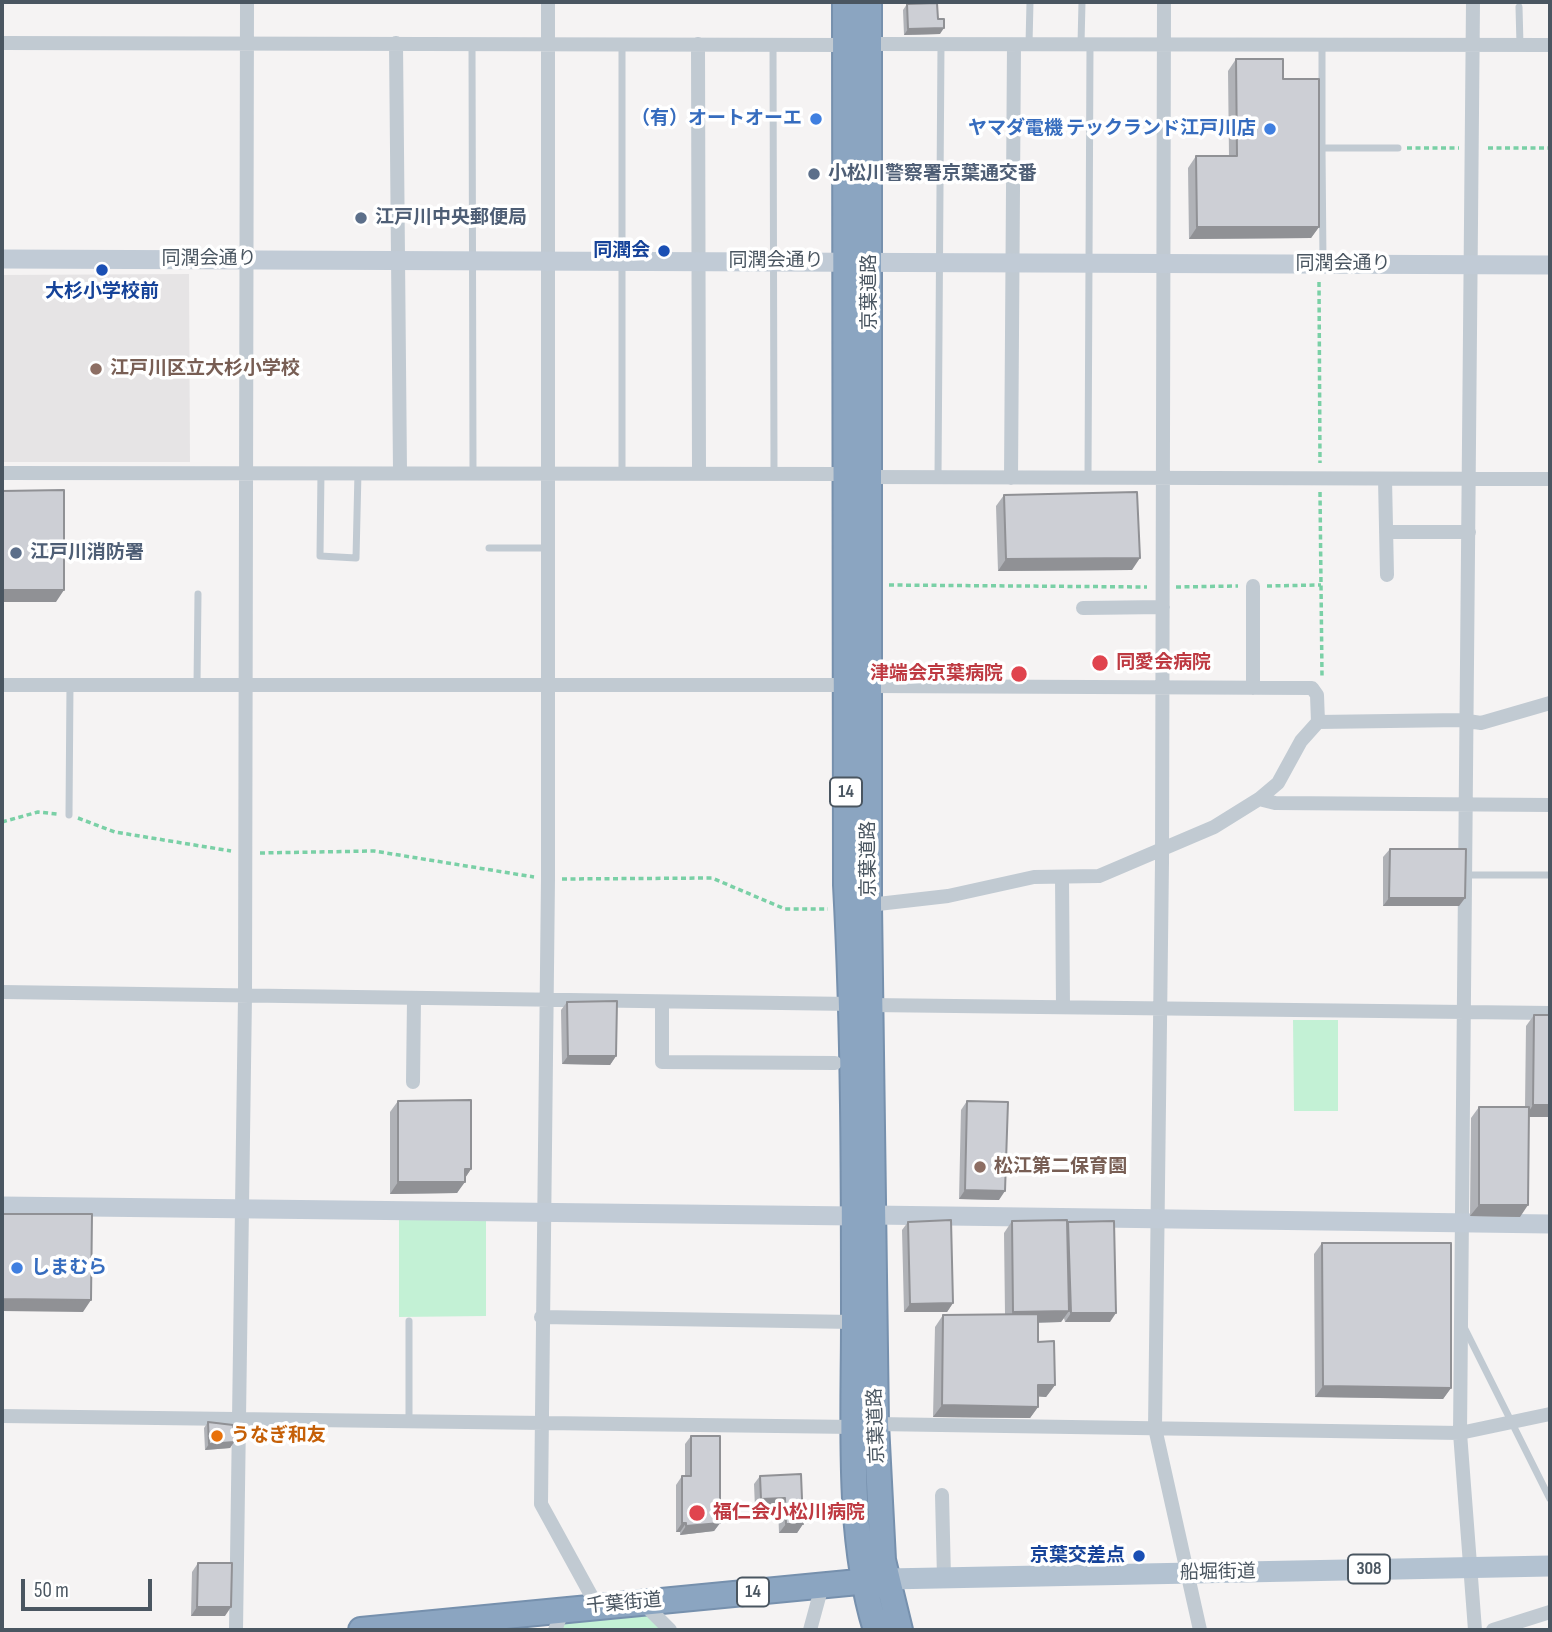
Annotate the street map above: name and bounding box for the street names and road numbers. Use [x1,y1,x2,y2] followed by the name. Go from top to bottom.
[162,248,256,270] street label: 同潤会通り
[729,250,823,272] street label: 同潤会通り
[1296,253,1390,275] street label: 同潤会通り
[859,254,881,330] street label: 京葉道路
[830,778,862,806] road number: 14
[858,821,880,897] street label: 京葉道路
[864,1388,890,1464] street label: 京葉道路
[1348,1554,1390,1584] road number: 308
[1180,1561,1256,1585] street label: 船堀街道
[737,1577,769,1606] road number: 14
[585,1589,663,1619] street label: 千葉街道

